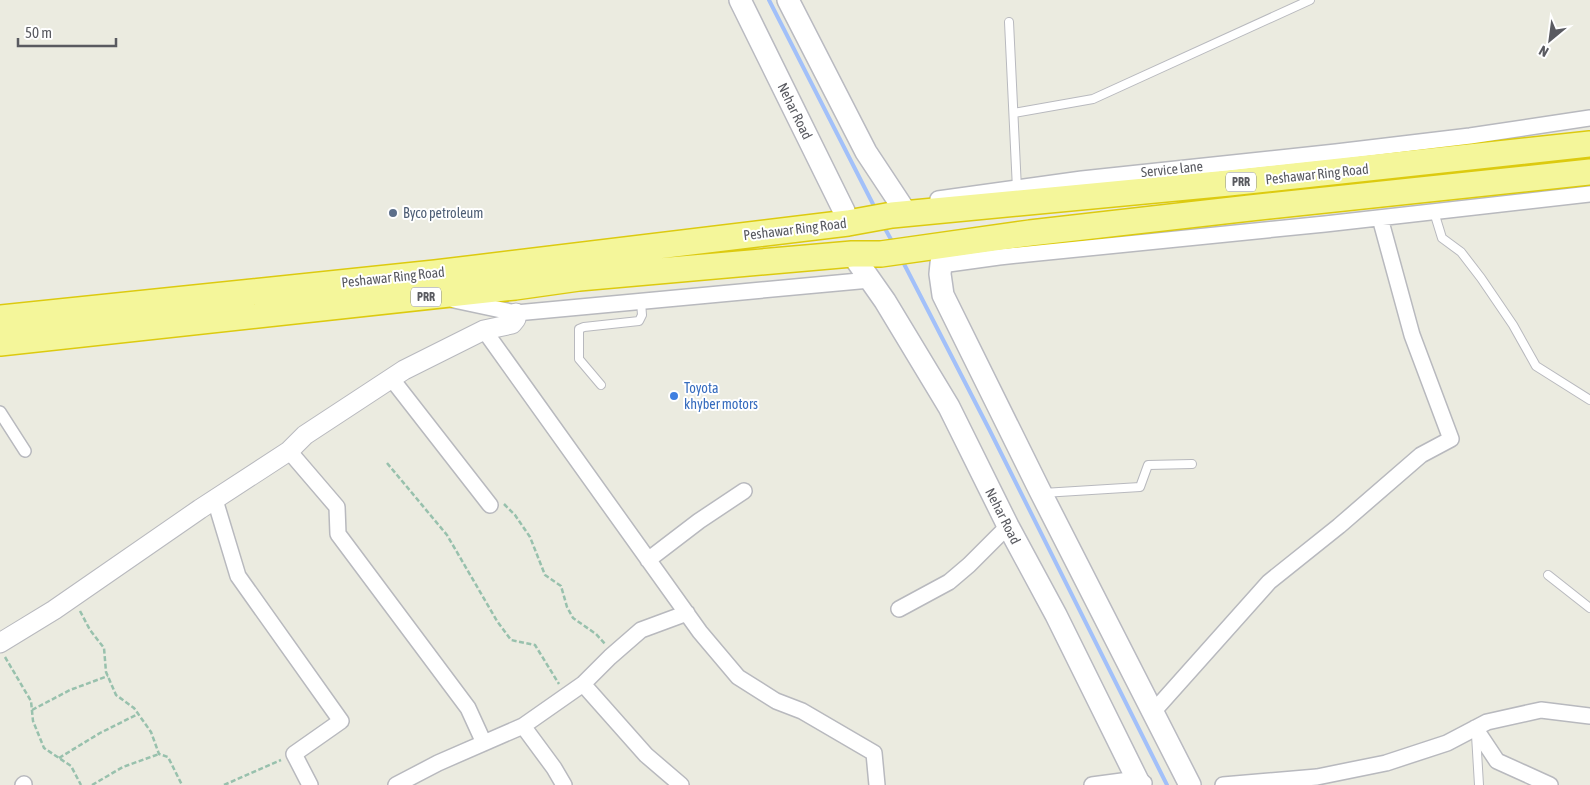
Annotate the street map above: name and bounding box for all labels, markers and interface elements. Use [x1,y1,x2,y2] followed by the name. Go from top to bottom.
[18,15,115,47] scale bar
[1525,15,1575,65] north arrow
[25,24,52,41] text: 50 m
[1536,42,1551,60] text: N
[775,80,815,142] street label: Nehar Road
[1140,158,1204,180] street label: Service lane
[1265,161,1369,187] street label: Peshawar Ring Road
[1226,172,1256,192] road number: PRR
[403,205,483,221] place label: Byco petroleum
[387,207,399,219] marker: Byco petroleum
[743,215,847,243] street label: Peshawar Ring Road
[341,264,445,290] street label: Peshawar Ring Road
[411,288,441,306] road number: PRR
[684,380,758,412] place label: Toyota khyber motors
[668,390,680,402] marker: Toyota khyber motors
[982,485,1024,547] street label: Nehar Road

